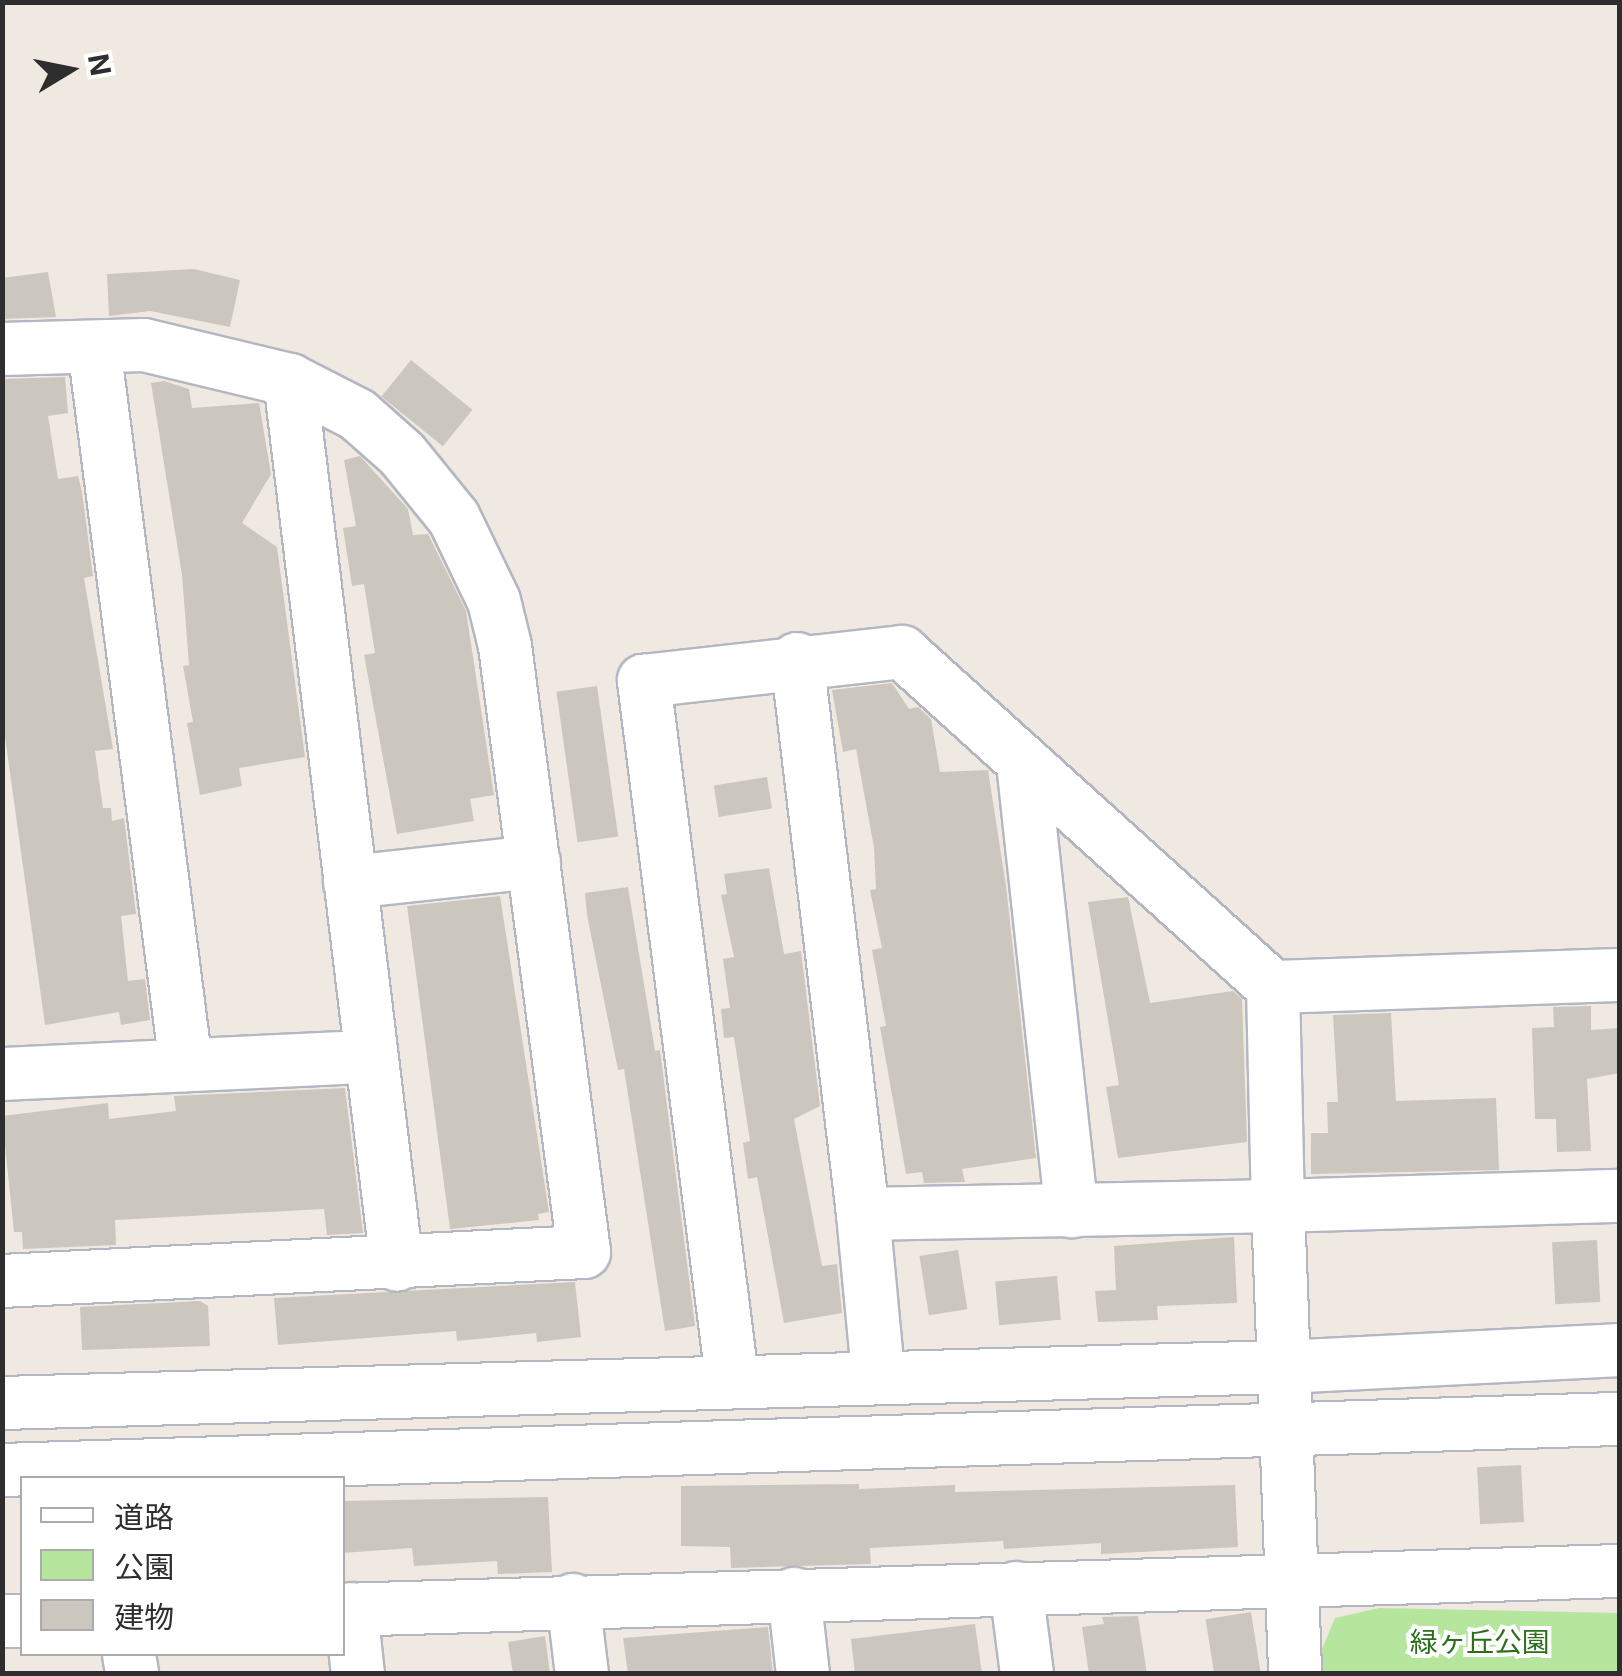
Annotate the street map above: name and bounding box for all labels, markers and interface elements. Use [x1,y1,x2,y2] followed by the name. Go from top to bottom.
[20,20,120,120] north arrow
[81,51,118,78] text: N
[20,1476,345,1656] legend
[114,1499,174,1535] text: 道路
[114,1549,174,1585] text: 公園
[114,1599,174,1635] text: 建物
[1410,1625,1550,1659] park label: 緑ヶ丘公園

